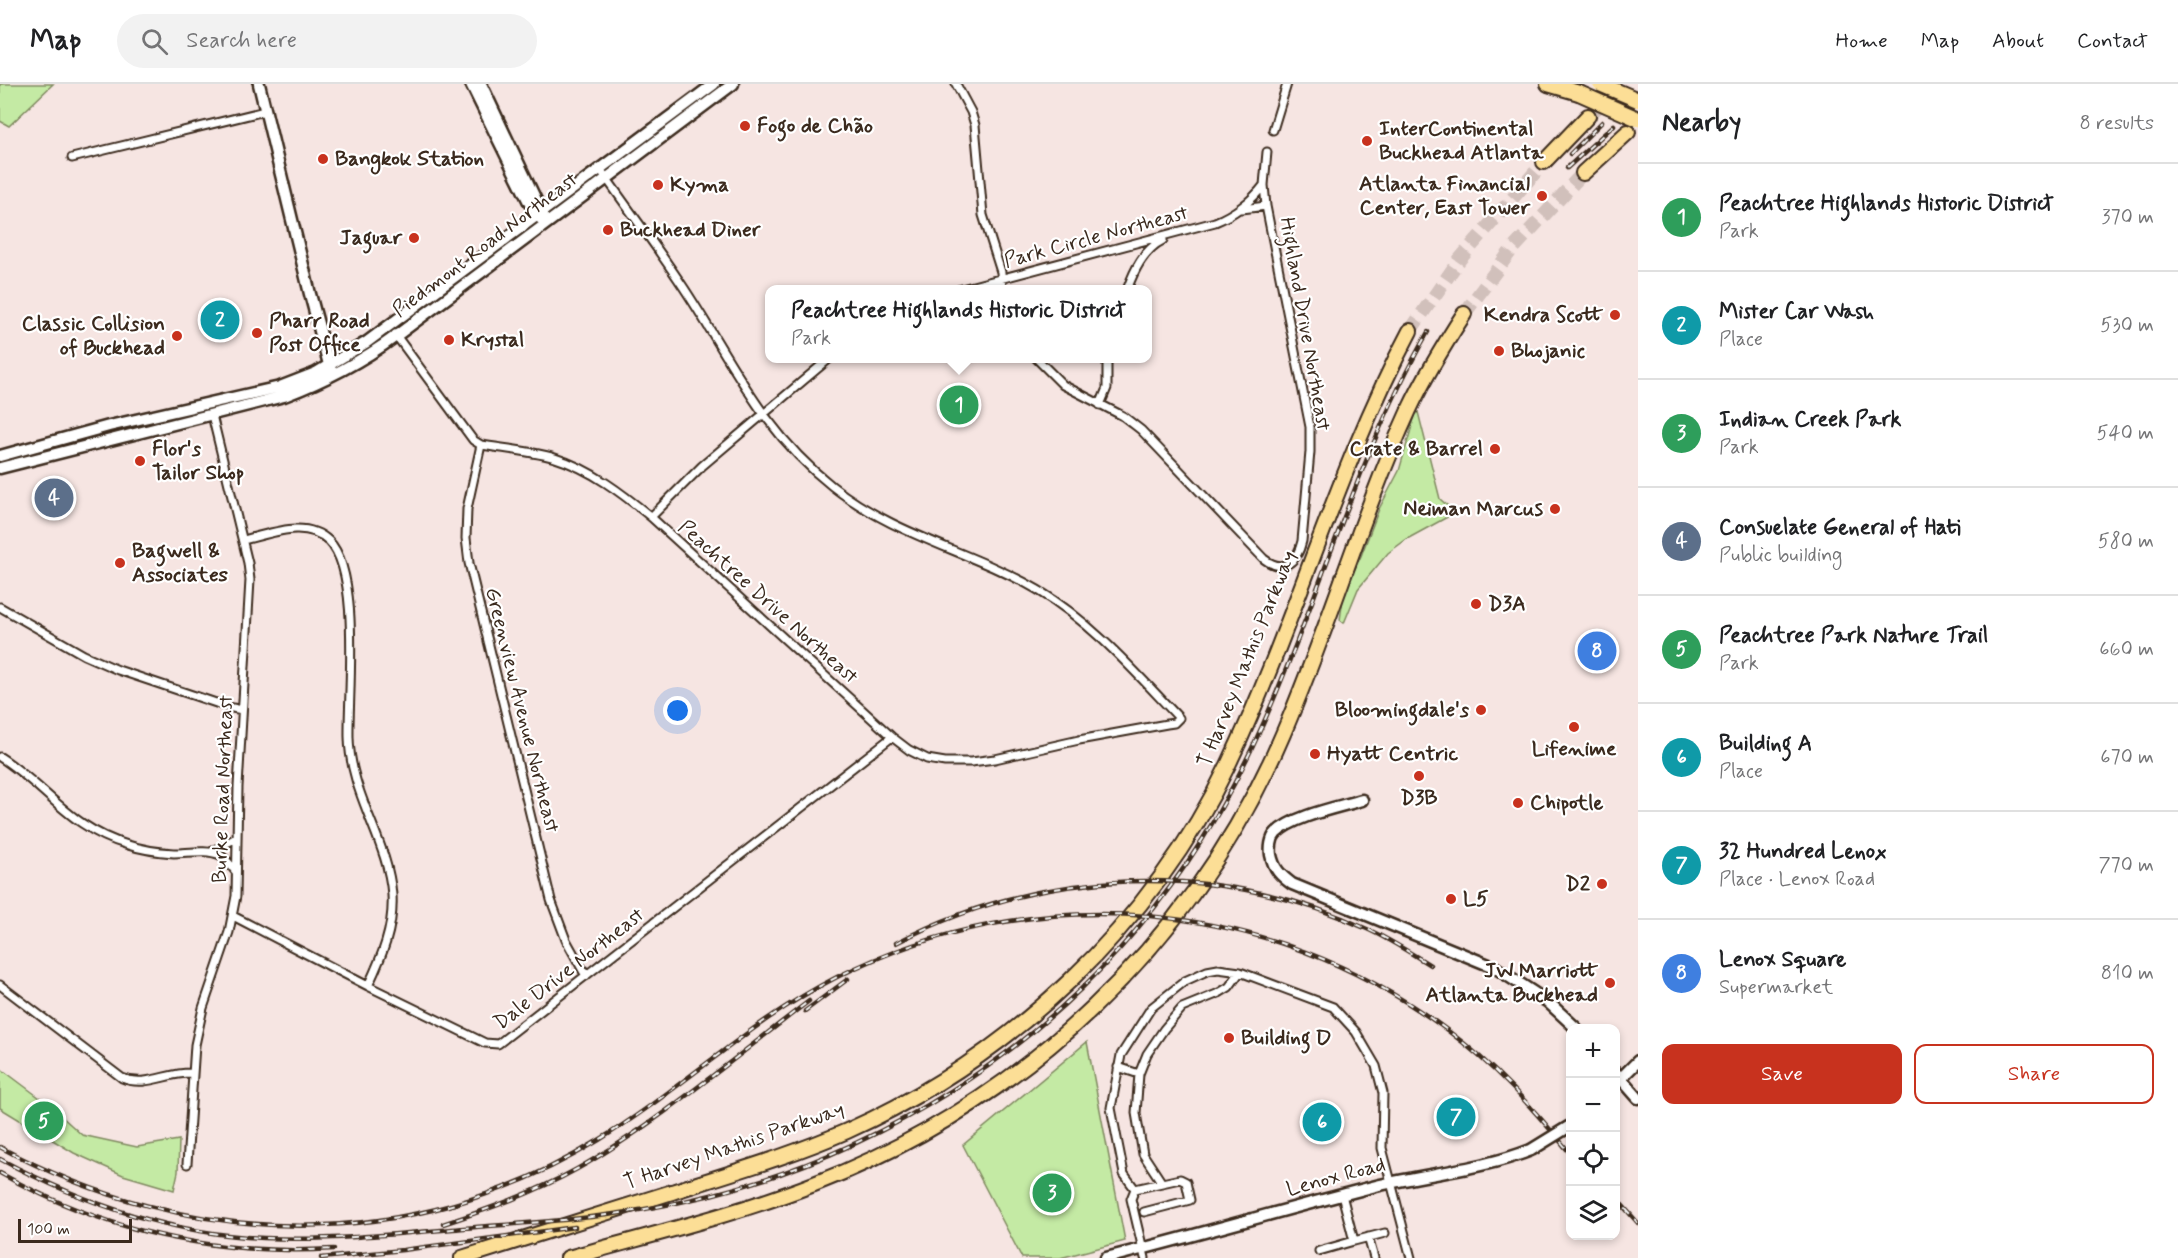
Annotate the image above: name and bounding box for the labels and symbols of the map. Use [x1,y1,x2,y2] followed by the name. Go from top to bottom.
[757,112,873,142] place label: Fogo de Chão
[1379,115,1545,167] place label: InterContinental Buckhead Atlanta
[738,119,752,133] marker: Fogo de Chão
[1360,134,1374,148] marker: InterContinental Buckhead Atlanta
[335,145,484,175] place label: Bangkok Station
[316,152,330,166] marker: Bangkok Station
[387,166,584,324] street label: Piedmont Road Northeast
[1359,170,1531,222] place label: Atlanta Financial Center, East Tower
[670,171,729,199] place label: Kyma
[651,178,665,192] marker: Kyma
[1535,189,1549,203] marker: Atlanta Financial Center, East Tower
[1001,199,1192,275] street label: Park Circle Northeast
[1270,215,1338,434] street label: Highland Drive Northeast
[620,216,762,244] place label: Buckhead Diner
[601,223,615,237] marker: Buckhead Diner
[339,224,403,254] place label: Jaguar
[407,231,421,245] marker: Jaguar
[200,298,240,342] pin: 2
[1484,301,1603,329] place label: Kendra Scott
[269,307,370,359] place label: Pharr Road Post Office
[1608,308,1622,322] marker: Kendra Scott
[22,310,165,362] place label: Classic Collision of Buckhead
[250,326,264,340] marker: Pharr Road Post Office
[461,326,524,354] place label: Krystal
[170,329,184,343] marker: Classic Collision of Buckhead
[442,333,456,347] marker: Krystal
[1511,337,1586,365] place label: Bhojanic
[1492,344,1506,358] marker: Bhojanic
[940,382,978,428] pin: 1
[152,435,244,487] place label: Flor's Tailor Shop
[1349,435,1483,463] place label: Crate & Barrel
[1488,442,1502,456] marker: Crate & Barrel
[133,454,147,468] marker: Flor's Tailor Shop
[34,476,74,520] pin: 4
[1403,495,1544,523] place label: Neiman Marcus
[1548,502,1562,516] marker: Neiman Marcus
[672,514,864,691] street label: Peachtree Drive Northeast
[132,537,229,589] place label: Bagwell & Associates
[1191,546,1303,772] street label: T Harvey Mathis Parkway
[113,556,127,570] marker: Bagwell & Associates
[478,584,566,836] street label: Greenview Avenue Northeast
[1488,590,1526,618] place label: D3A
[1469,597,1483,611] marker: D3A
[1578,628,1616,674] pin: 8
[206,694,240,884] street label: Burke Road Northeast
[663,696,692,725] your location
[1335,696,1470,726] place label: Bloomingdale's
[1474,703,1488,717] marker: Bloomingdale's
[1567,720,1581,734] marker: Lifenime
[1532,735,1617,763] place label: Lifenime
[1327,740,1459,768] place label: Hyatt Centric
[1308,747,1322,761] marker: Hyatt Centric
[1412,769,1426,783] marker: D3B
[1400,784,1438,812] place label: D3B
[1530,789,1603,817] place label: Chipotle
[1511,796,1525,810] marker: Chipotle
[1565,870,1591,898] place label: D2
[1595,877,1609,891] marker: D2
[1463,885,1489,913] place label: L5
[1444,892,1458,906] marker: L5
[488,901,650,1037] street label: Dale Drive Northeast
[1425,957,1598,1009] place label: JW Marriott Atlanta Buckhead
[1603,976,1617,990] marker: JW Marriott Atlanta Buckhead
[1241,1024,1332,1054] place label: Building D
[1222,1031,1236,1045] marker: Building D
[1436,1094,1476,1140] pin: 7
[620,1095,848,1197] street label: T Harvey Mathis Parkway
[24,1098,63,1144] pin: 5
[1302,1100,1342,1144] pin: 6
[1283,1150,1389,1204] street label: Lenox Road
[1032,1170,1072,1216] pin: 3
[18,1216,132,1244] scale bar

